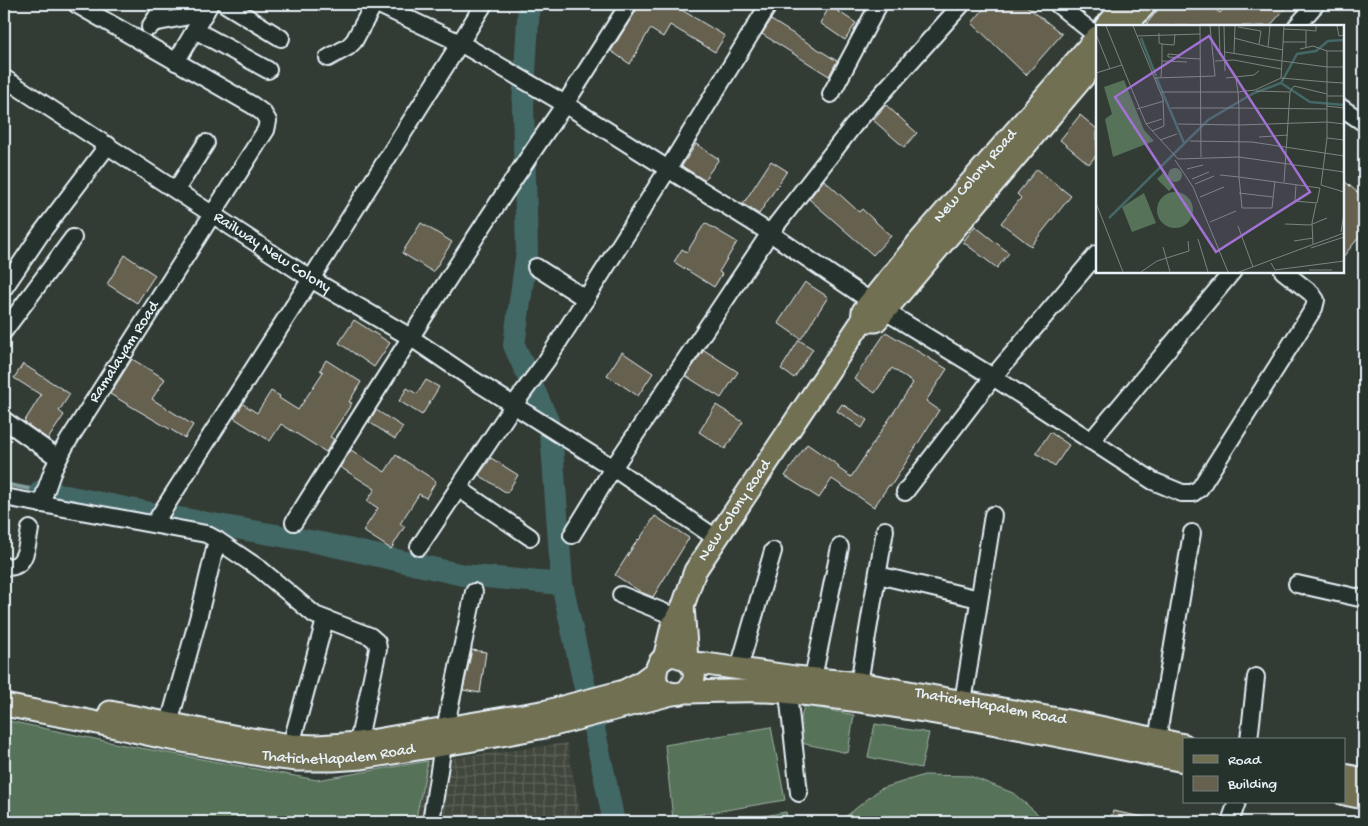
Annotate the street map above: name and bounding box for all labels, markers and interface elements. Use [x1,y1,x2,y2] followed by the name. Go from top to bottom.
[1096,25,1343,272] inset map
[930,125,1023,227] street label: New Colony Road
[209,208,334,298] street label: Railway New Colony
[85,296,165,407] street label: Ramalayam Road
[694,455,777,565] street label: New Colony Road
[912,684,1069,730] street label: Thatichetlapalem Road
[1183,738,1346,804] legend
[260,740,418,770] street label: Thatichetlapalem Road
[1228,752,1262,770] text: Road
[1227,776,1277,794] text: Building

